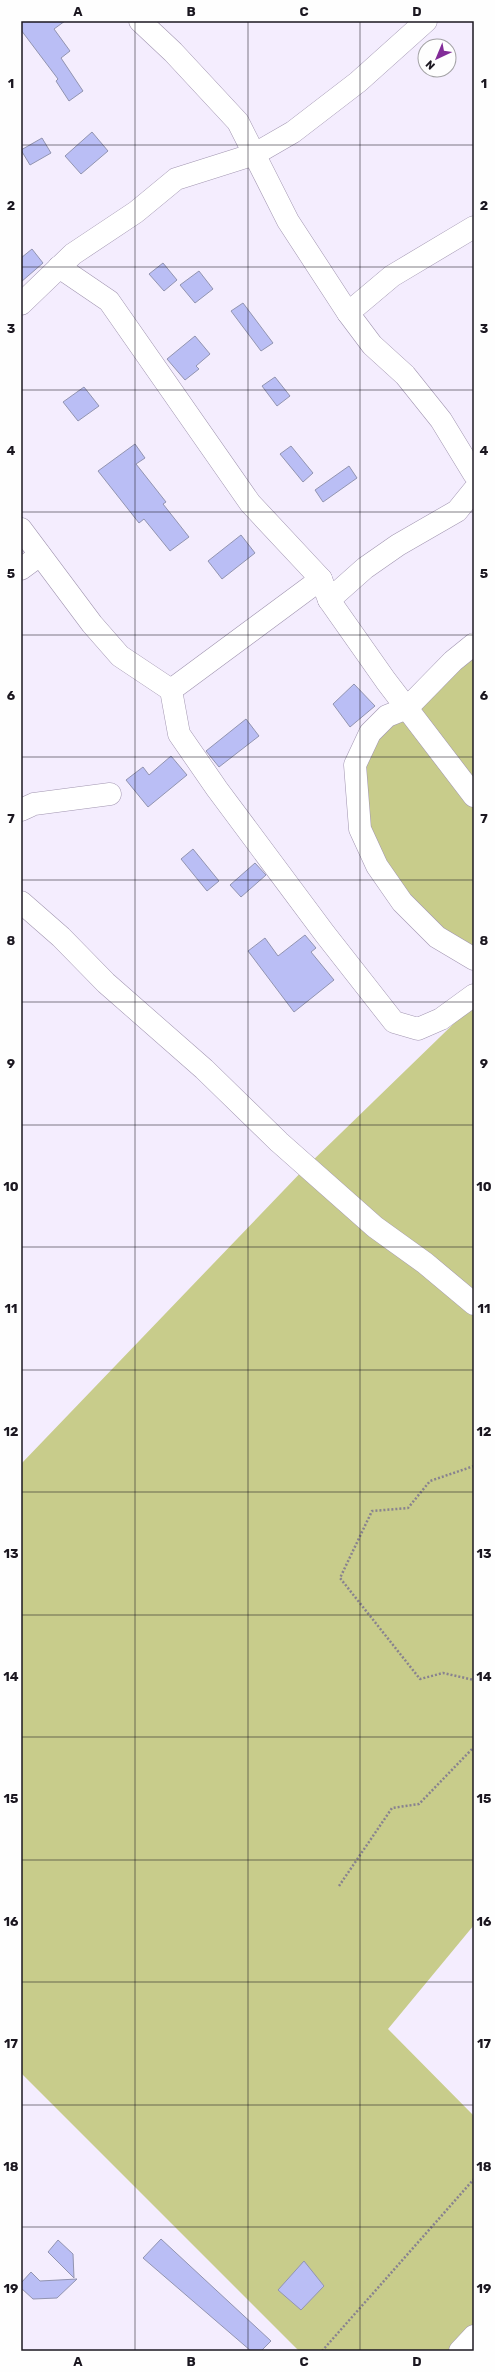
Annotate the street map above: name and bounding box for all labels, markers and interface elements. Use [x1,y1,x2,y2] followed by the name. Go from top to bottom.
[73,4,83,19] text: A
[186,4,196,19] text: B
[299,4,309,19] text: C
[412,4,422,19] text: D
[417,38,457,78] north arrow
[423,57,438,72] text: N
[8,76,14,91] text: 1
[481,76,487,91] text: 1
[7,198,15,213] text: 2
[480,198,488,213] text: 2
[7,321,16,336] text: 3
[480,321,489,336] text: 3
[7,443,16,458] text: 4
[480,443,489,458] text: 4
[7,566,15,581] text: 5
[480,566,488,581] text: 5
[7,688,16,703] text: 6
[480,688,489,703] text: 6
[7,811,15,826] text: 7
[480,811,488,826] text: 7
[7,933,16,948] text: 8
[480,933,489,948] text: 8
[7,1056,15,1071] text: 9
[480,1056,488,1071] text: 9
[3,1179,19,1194] text: 10
[476,1179,492,1194] text: 10
[5,1301,17,1316] text: 11
[478,1301,490,1316] text: 11
[4,1424,18,1439] text: 12
[477,1424,491,1439] text: 12
[3,1546,19,1561] text: 13
[476,1546,492,1561] text: 13
[3,1669,19,1684] text: 14
[476,1669,492,1684] text: 14
[4,1791,18,1806] text: 15
[477,1791,491,1806] text: 15
[4,1914,19,1929] text: 16
[477,1914,492,1929] text: 16
[4,2036,19,2051] text: 17
[477,2036,492,2051] text: 17
[3,2159,19,2174] text: 18
[476,2159,492,2174] text: 18
[4,2281,18,2296] text: 19
[477,2281,491,2296] text: 19
[73,2354,83,2369] text: A
[186,2354,196,2369] text: B
[299,2354,309,2369] text: C
[412,2354,422,2369] text: D

